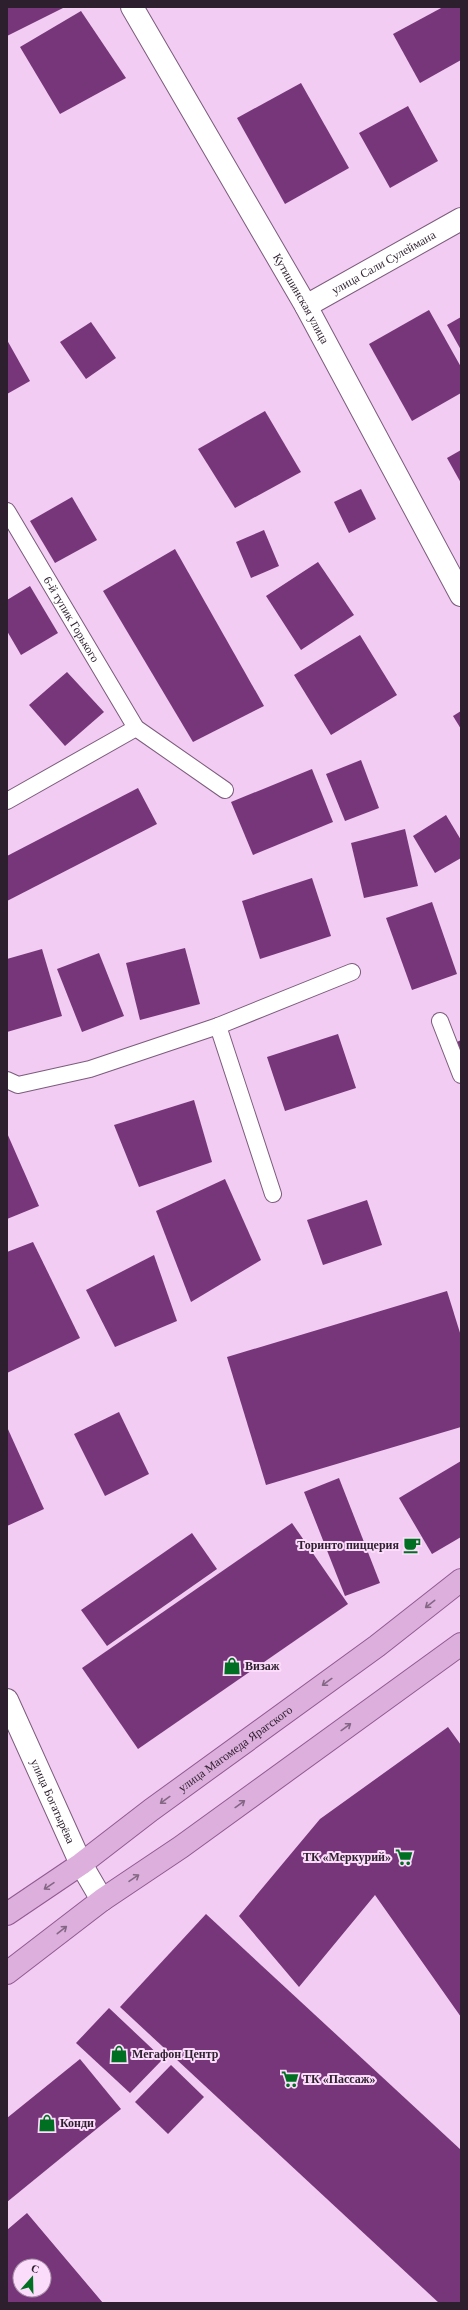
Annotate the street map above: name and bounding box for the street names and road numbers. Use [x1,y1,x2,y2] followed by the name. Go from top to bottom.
[329,227,439,297] street label: улица Сали Сулеймана
[270,251,332,347] street label: Кутишинская улица
[40,574,102,665] street label: 6-й тупик Горького
[176,1703,295,1795] street label: улица Магомеда Ярагского
[28,1757,78,1846] street label: улица Богатырёва

